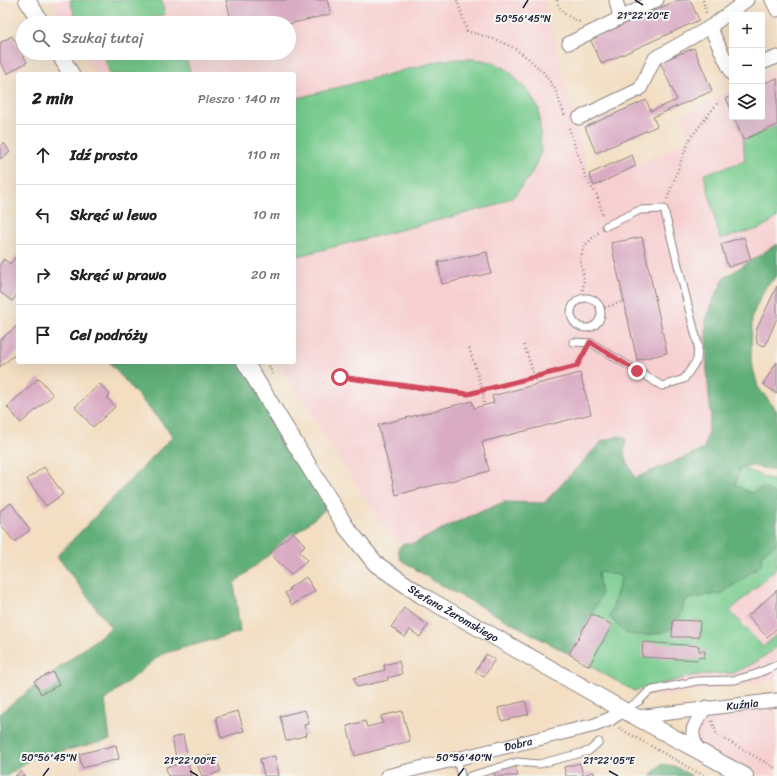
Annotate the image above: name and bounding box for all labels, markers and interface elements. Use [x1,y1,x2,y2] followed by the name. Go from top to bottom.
[617,7,670,25] text: 21°22'20"E
[495,10,551,28] text: 50°56'45"N
[729,12,765,120] map controls
[729,12,765,48] button: +
[16,16,296,60] search box
[62,25,143,51] text: Szukaj tutaj
[30,27,52,49] icon: search
[729,48,765,84] button: −
[32,83,73,113] text: 2 min
[729,84,765,120] button: layers
[198,87,280,110] text: Pieszo · 140 m
[70,142,138,168] text: Idź prosto
[247,143,280,166] text: 110 m
[32,144,54,166] icon: ahead
[70,202,157,228] text: Skręć w lewo
[253,203,280,226] text: 10 m
[32,204,54,226] icon: left
[70,262,166,288] text: Skręć w prawo
[251,263,280,286] text: 20 m
[32,264,54,286] icon: right
[70,322,147,348] text: Cel podróży
[32,324,54,346] icon: arrive
[628,362,646,380] route end
[331,368,349,386] route start
[404,580,503,648] street label: Stefana Żeromskiego
[725,693,760,716] street label: Kuźnia
[502,732,535,757] street label: Dobra
[21,749,77,767] text: 50°56'45"N
[436,749,492,767] text: 50°56'40"N
[164,752,217,770] text: 21°22'00"E
[583,752,636,770] text: 21°22'05"E

